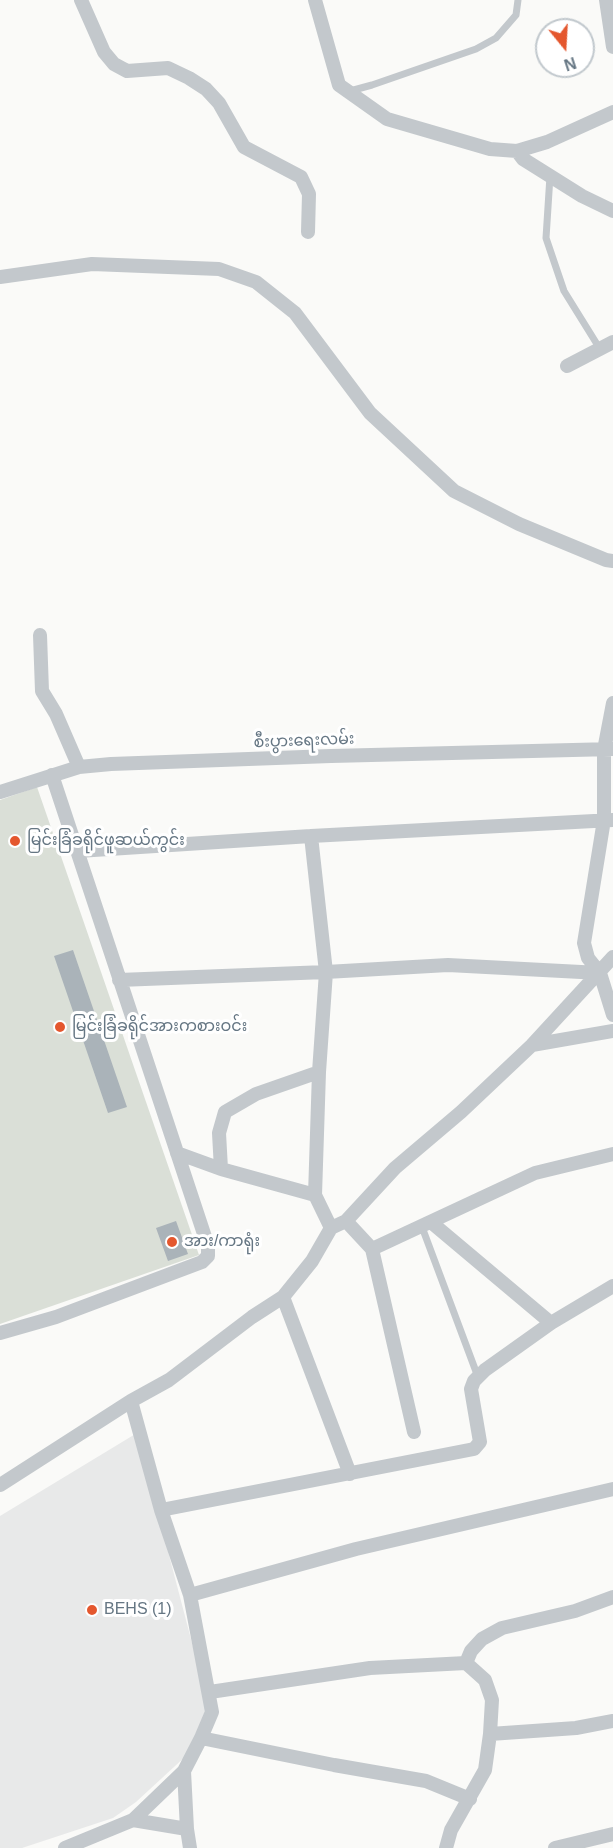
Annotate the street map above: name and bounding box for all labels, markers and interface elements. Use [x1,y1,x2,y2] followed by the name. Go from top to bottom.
[535,18,595,78] north arrow
[562,54,578,74] text: N
[253,730,355,752] street label: စီးပွားရေးလမ်း
[27,831,185,851] place label: မြင်းခြံခရိုင်ဖူဆယ်ကွင်း
[8,834,22,848] marker: မြင်းခြံခရိုင်ဖူဆယ်ကွင်း
[72,1017,247,1037] place label: မြင်းခြံခရိုင်အားကစားဝင်း
[53,1020,67,1034] marker: မြင်းခြံခရိုင်အားကစားဝင်း
[184,1232,260,1252] place label: အား/ကာရုံး
[165,1235,179,1249] marker: အား/ကာရုံး
[104,1600,172,1620] place label: BEHS (1)
[85,1603,99,1617] marker: BEHS (1)

